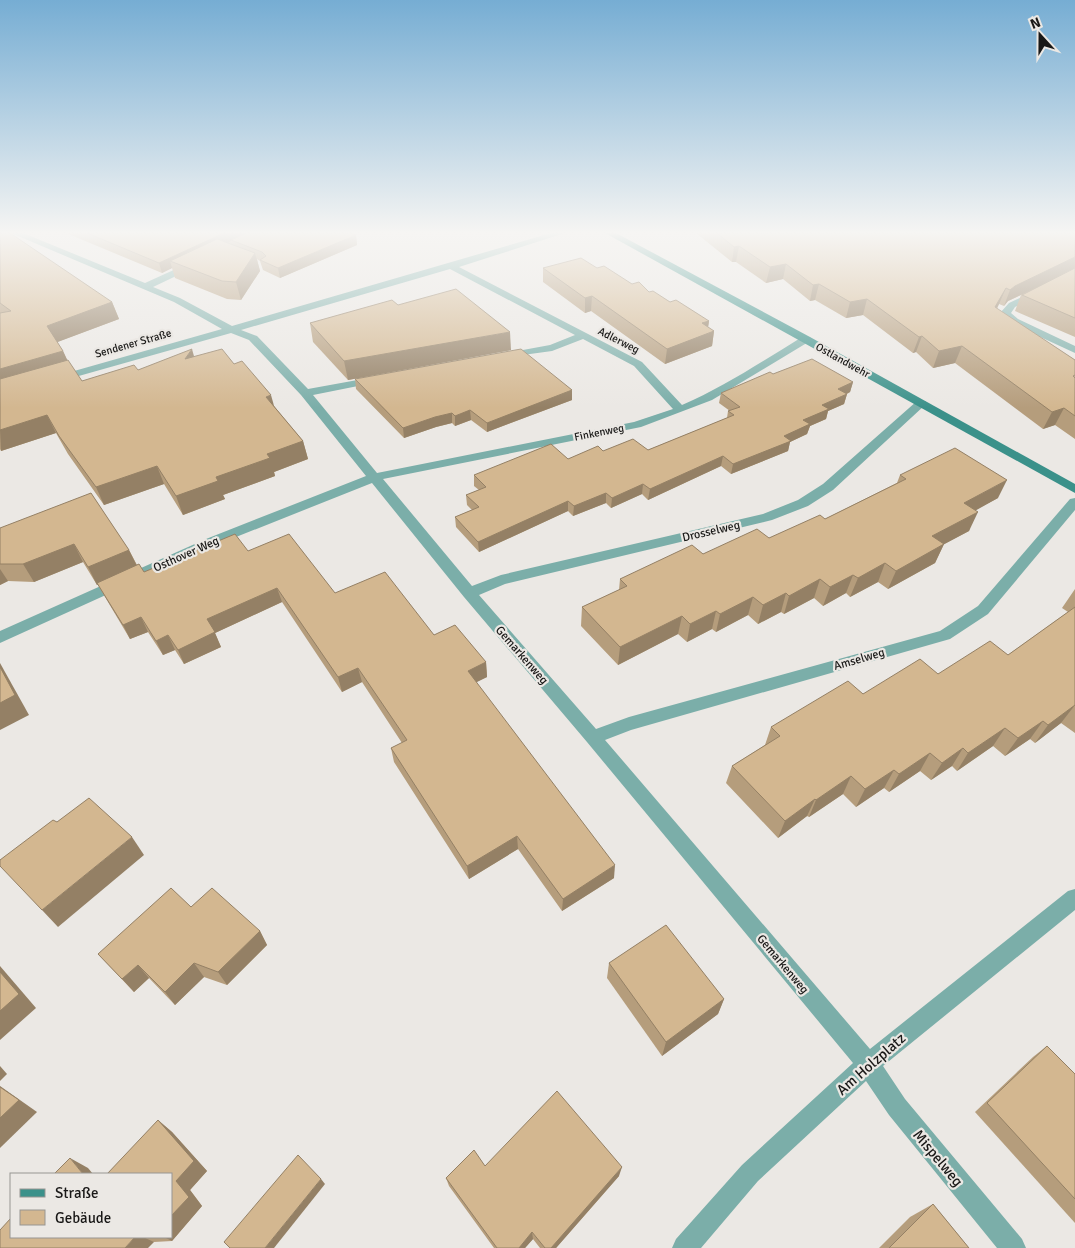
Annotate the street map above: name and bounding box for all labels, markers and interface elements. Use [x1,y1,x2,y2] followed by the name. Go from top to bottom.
[1015,10,1065,60] north arrow
[1028,14,1043,33] text: N
[596,325,642,356] street label: Adlerweg
[93,326,173,361] street label: Sendener Straße
[813,340,872,381] street label: Ostlandwehr
[573,421,625,444] street label: Finkenweg
[681,518,742,545] street label: Drosselweg
[151,533,221,576] street label: Osthover Weg
[492,623,551,688] street label: Gemarkenweg
[832,645,886,674] street label: Amselweg
[753,932,812,997] street label: Gemarkenweg
[833,1029,909,1099] street label: Am Holzplatz
[909,1126,967,1190] street label: Mispelweg
[10,1173,172,1238] legend
[55,1184,99,1202] text: Straße
[55,1209,111,1227] text: Gebäude

